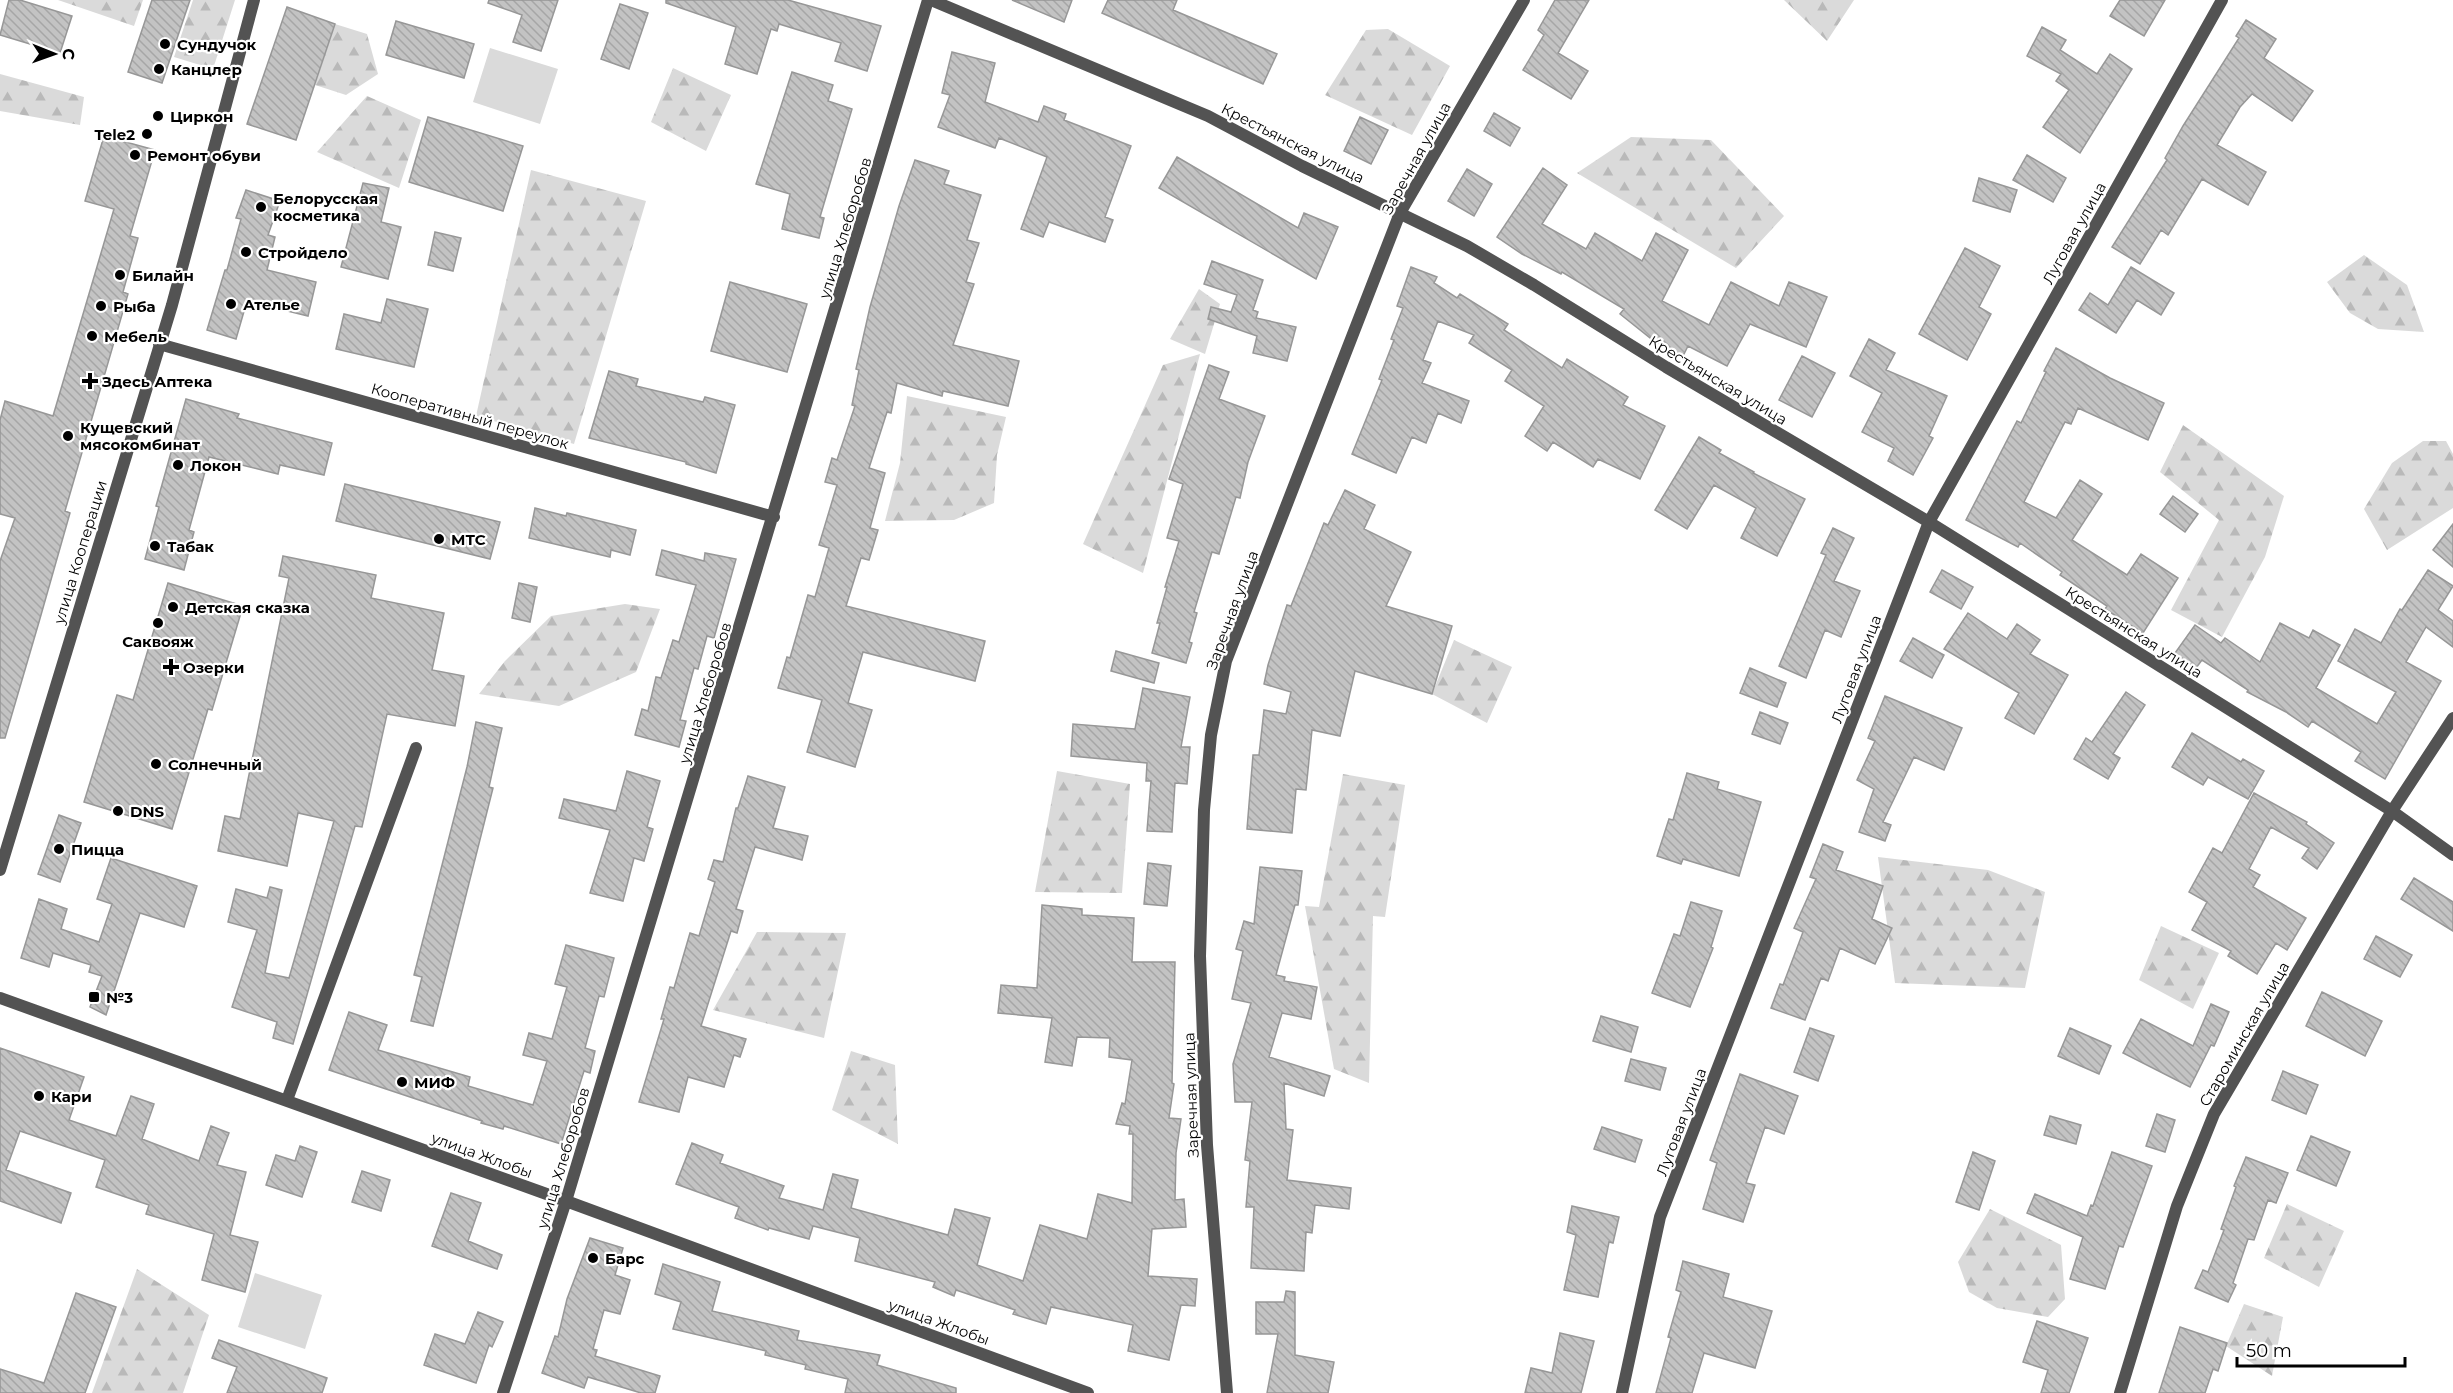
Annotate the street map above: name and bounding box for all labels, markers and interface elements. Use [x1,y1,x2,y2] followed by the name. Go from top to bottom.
[24,24,84,84] north arrow
[177,35,257,54] place label: Сундучок
[158,37,172,51] marker: Сундучок
[59,48,78,61] text: С
[171,60,242,79] place label: Канцлер
[152,62,166,76] marker: Канцлер
[1218,99,1368,187] street label: Крестьянская улица
[1377,99,1455,217] street label: Заречная улица
[170,107,233,126] place label: Циркон
[151,109,165,123] marker: Циркон
[94,125,135,144] place label: Tele2
[140,127,154,141] marker: Tele2
[147,146,261,165] place label: Ремонт обуви
[128,148,142,162] marker: Ремонт обуви
[814,155,876,302] street label: улица Хлеборобов
[2038,178,2110,288] street label: Луговая улица
[273,189,378,225] place label: Белорусская косметика
[254,200,268,214] marker: Белорусская косметика
[258,243,348,262] place label: Стройдело
[239,245,253,259] marker: Стройдело
[132,266,194,285] place label: Билайн
[113,268,127,282] marker: Билайн
[243,295,300,314] place label: Ателье
[113,297,156,316] place label: Рыба
[224,297,238,311] marker: Ателье
[94,299,108,313] marker: Рыба
[104,327,167,346] place label: Мебель
[85,329,99,343] marker: Мебель
[1645,331,1791,429] street label: Крестьянская улица
[101,372,212,391] place label: Здесь Аптека
[83,374,97,388] marker: Здесь Аптека
[369,379,571,453] street label: Кооперативный переулок
[80,418,200,454] place label: Кущевский мясокомбинат
[61,429,75,443] marker: Кущевский мясокомбинат
[190,456,241,475] place label: Локон
[171,458,185,472] marker: Локон
[49,478,111,627] street label: улица Кооперации
[451,530,486,549] place label: МТС
[432,532,446,546] marker: МТС
[167,537,214,556] place label: Табак
[148,539,162,553] marker: Табак
[1202,548,1262,672] street label: Заречная улица
[2062,582,2206,682] street label: Крестьянская улица
[185,598,310,617] place label: Детская сказка
[166,600,180,614] marker: Детская сказка
[1827,612,1885,726] street label: Луговая улица
[151,616,165,630] marker: Саквояж
[674,620,736,767] street label: улица Хлеборобов
[122,632,194,651] place label: Саквояж
[183,658,244,677] place label: Озерки
[164,660,178,674] marker: Озерки
[168,755,262,774] place label: Солнечный
[149,757,163,771] marker: Солнечный
[130,802,165,821] place label: DNS
[111,804,125,818] marker: DNS
[71,840,124,859] place label: Пицца
[52,842,66,856] marker: Пицца
[2195,958,2293,1110] street label: Староминская улица
[106,988,133,1007] place label: №3
[87,990,101,1004] marker: №3
[1179,1032,1203,1158] street label: Заречная улица
[1652,1065,1710,1179] street label: Луговая улица
[414,1073,455,1092] place label: МИФ
[395,1075,409,1089] marker: МИФ
[532,1085,594,1232] street label: улица Хлеборобов
[51,1087,92,1106] place label: Кари
[32,1089,46,1103] marker: Кари
[428,1128,535,1182] street label: улица Жлобы
[605,1249,645,1268] place label: Барс
[586,1251,600,1265] marker: Барс
[885,1295,992,1349] street label: улица Жлобы
[2237,1330,2405,1368] scale bar
[2246,1340,2292,1362] text: 50 m

